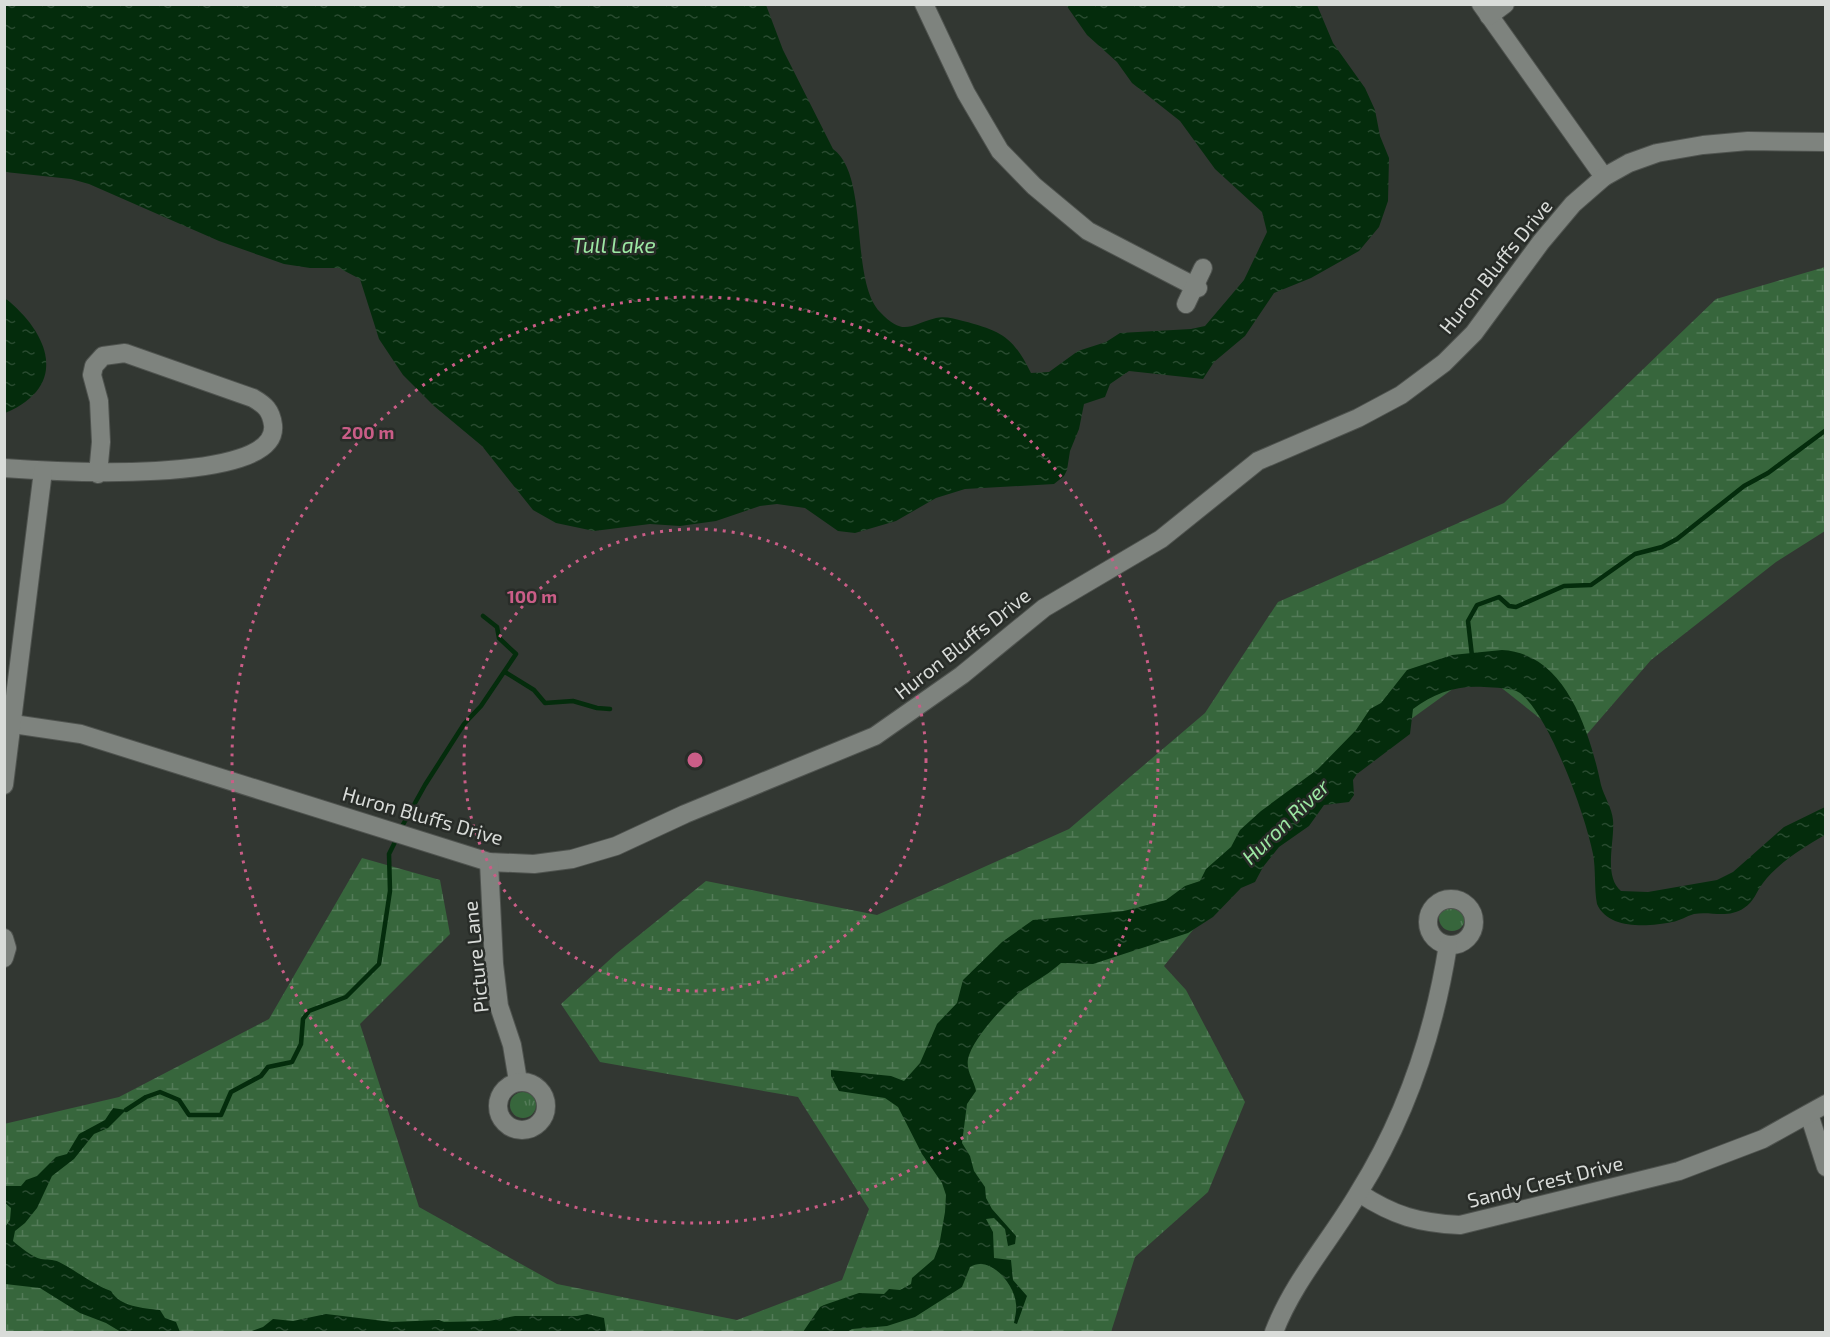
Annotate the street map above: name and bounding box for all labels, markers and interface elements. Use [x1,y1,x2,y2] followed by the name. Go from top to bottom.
[1433,194,1557,338] street label: Huron Bluffs Drive
[572,232,656,257] water label: Tull Lake
[342,421,394,443] text: 200 m
[889,582,1035,704] street label: Huron Bluffs Drive
[507,585,557,607] text: 100 m
[685,750,705,770] centre of rings
[1236,773,1334,869] water label: Huron River
[340,781,506,849] street label: Huron Bluffs Drive
[457,900,493,1014] street label: Picture Lane
[1465,1150,1625,1212] street label: Sandy Crest Drive

